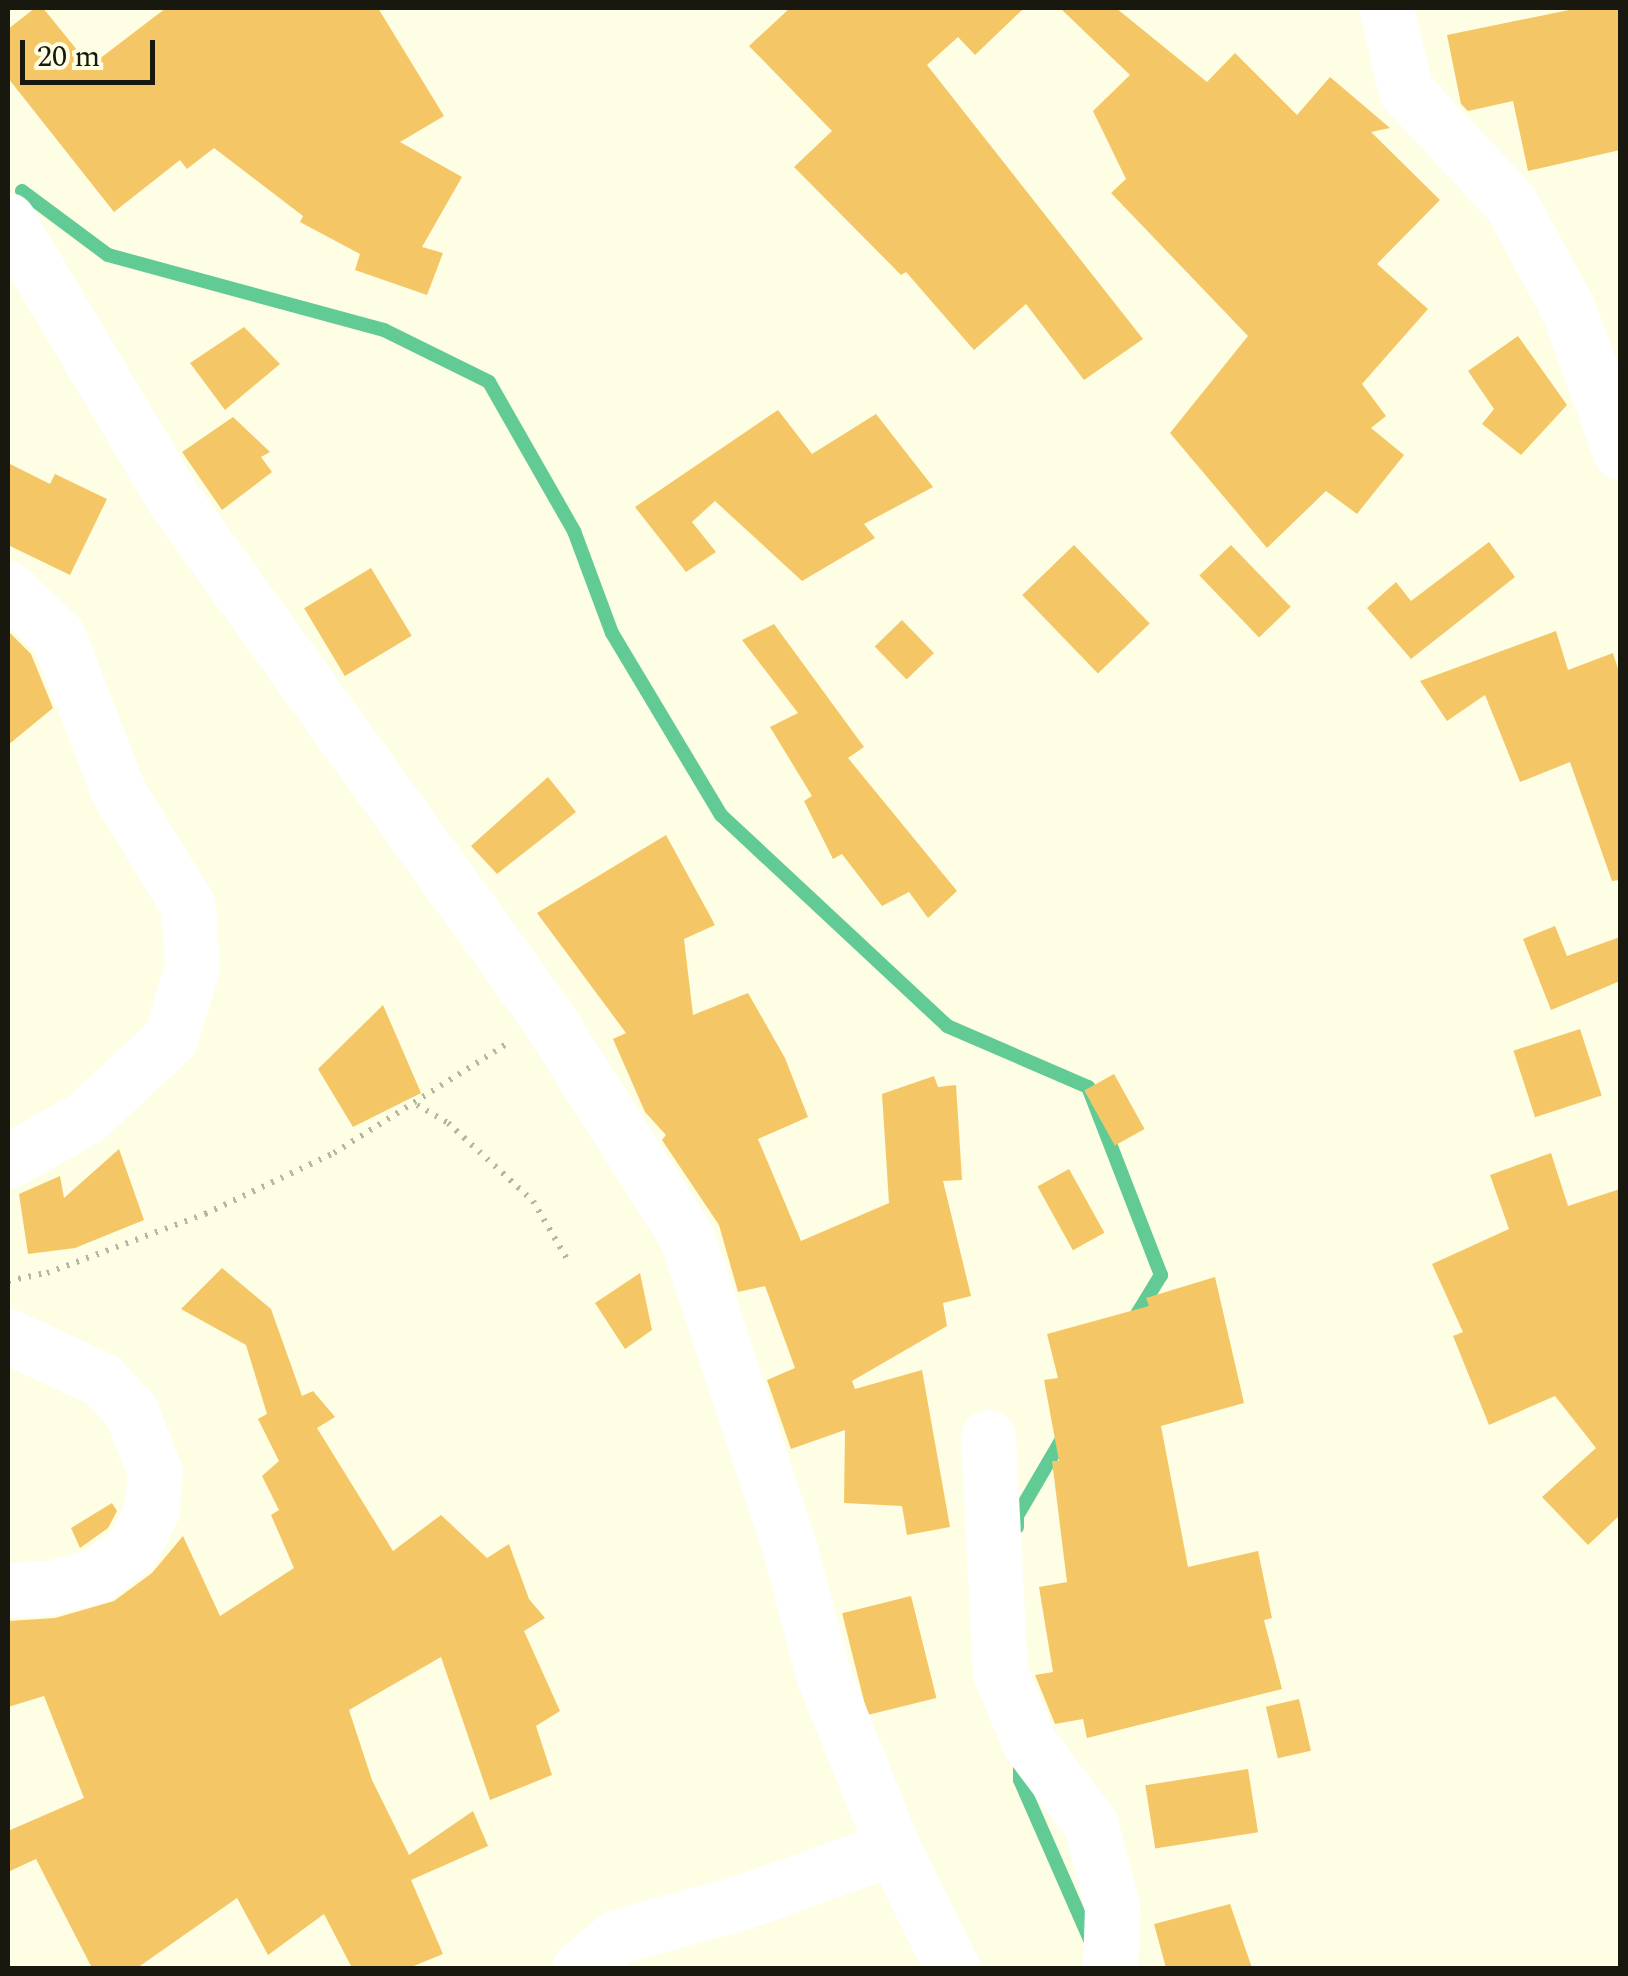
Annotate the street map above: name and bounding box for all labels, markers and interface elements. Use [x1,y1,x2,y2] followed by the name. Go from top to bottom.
[25,20,160,82] scale bar
[37,34,100,80] text: 20 m

